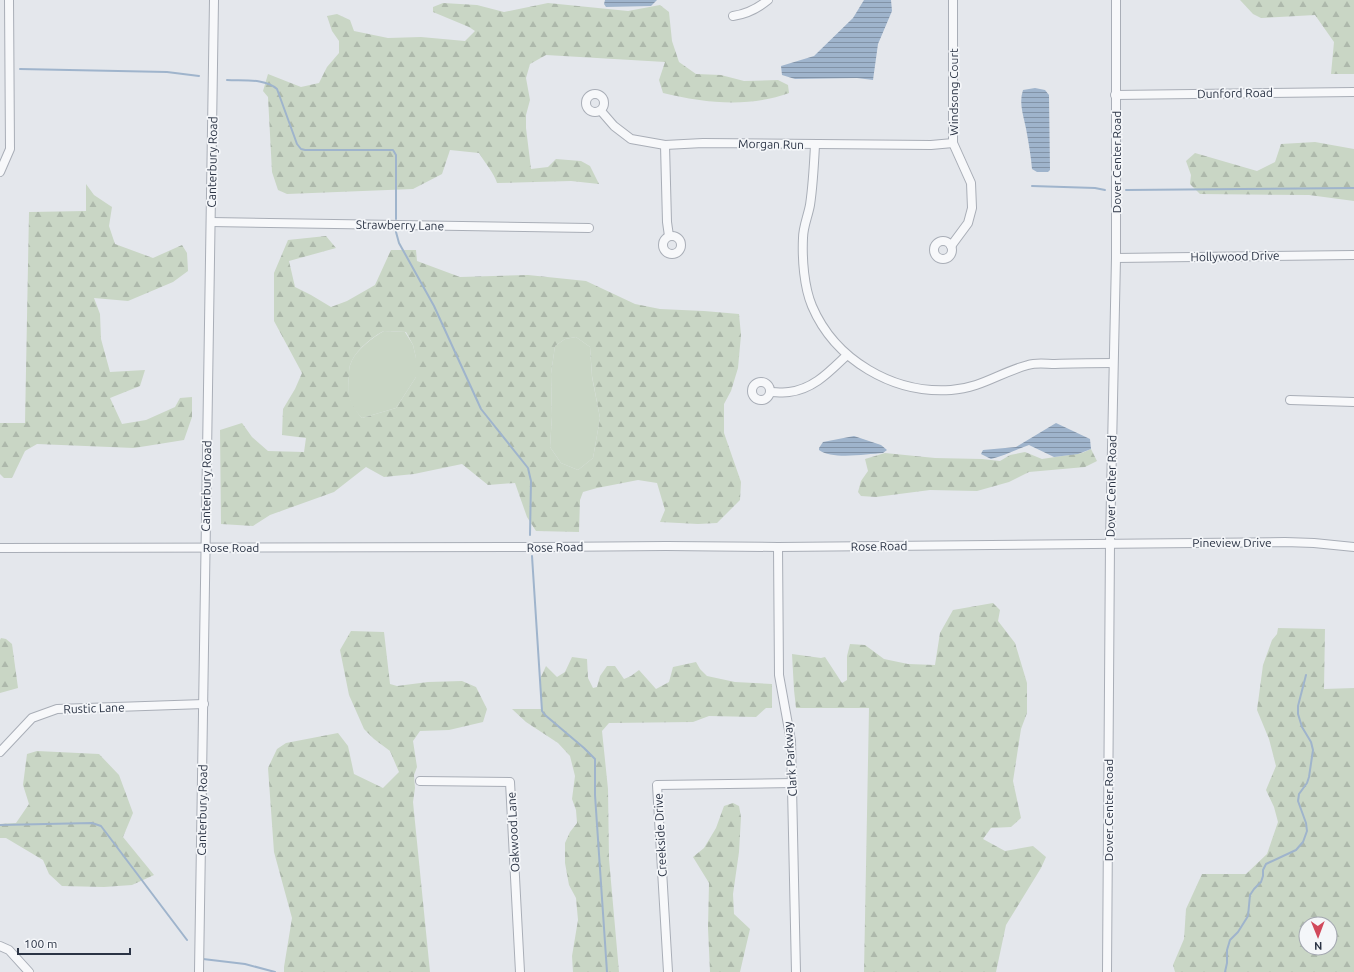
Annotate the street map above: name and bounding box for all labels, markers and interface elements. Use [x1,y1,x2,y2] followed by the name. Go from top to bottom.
[947,48,960,136] street label: Windsong Court
[1197,86,1273,100] street label: Dunford Road
[1110,111,1123,213] street label: Dover Center Road
[205,116,219,208] street label: Canterbury Road
[738,137,804,151] street label: Morgan Run
[356,218,444,232] street label: Strawberry Lane
[1190,249,1280,263] street label: Hollywood Drive
[1104,435,1118,537] street label: Dover Center Road
[199,440,213,532] street label: Canterbury Road
[1192,536,1272,549] street label: Pineview Drive
[851,539,907,553] street label: Rose Road
[527,540,583,554] street label: Rose Road
[203,541,259,554] street label: Rose Road
[63,700,125,716] street label: Rustic Lane
[781,721,799,797] street label: Clark Parkway
[1102,759,1115,861] street label: Dover Center Road
[195,764,209,856] street label: Canterbury Road
[504,791,522,873] street label: Oakwood Lane
[651,793,669,877] street label: Creekside Drive
[1298,916,1338,956] north arrow
[18,930,130,956] scale bar
[24,937,57,950] text: 100 m
[1314,940,1322,952] text: N

